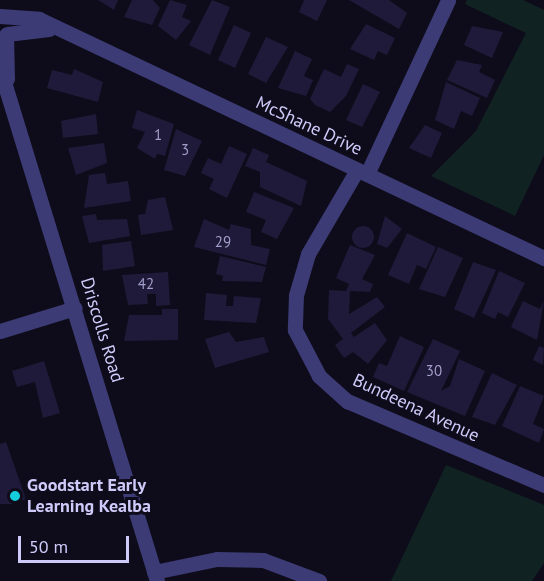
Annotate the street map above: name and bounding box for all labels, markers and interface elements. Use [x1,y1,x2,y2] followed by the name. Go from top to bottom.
[252,92,366,160] street label: McShane Drive
[154,126,162,144] house number: 1
[181,141,189,159] house number: 3
[215,233,231,251] house number: 29
[76,275,128,385] street label: Driscolls Road
[138,275,154,293] house number: 42
[426,362,442,380] house number: 30
[349,369,483,447] street label: Bundeena Avenue
[27,475,151,518] place label: Goodstart Early Learning Kealba
[8,489,22,503] marker: Goodstart Early Learning Kealba
[21,524,132,562] scale bar
[29,535,68,558] text: 50 m

